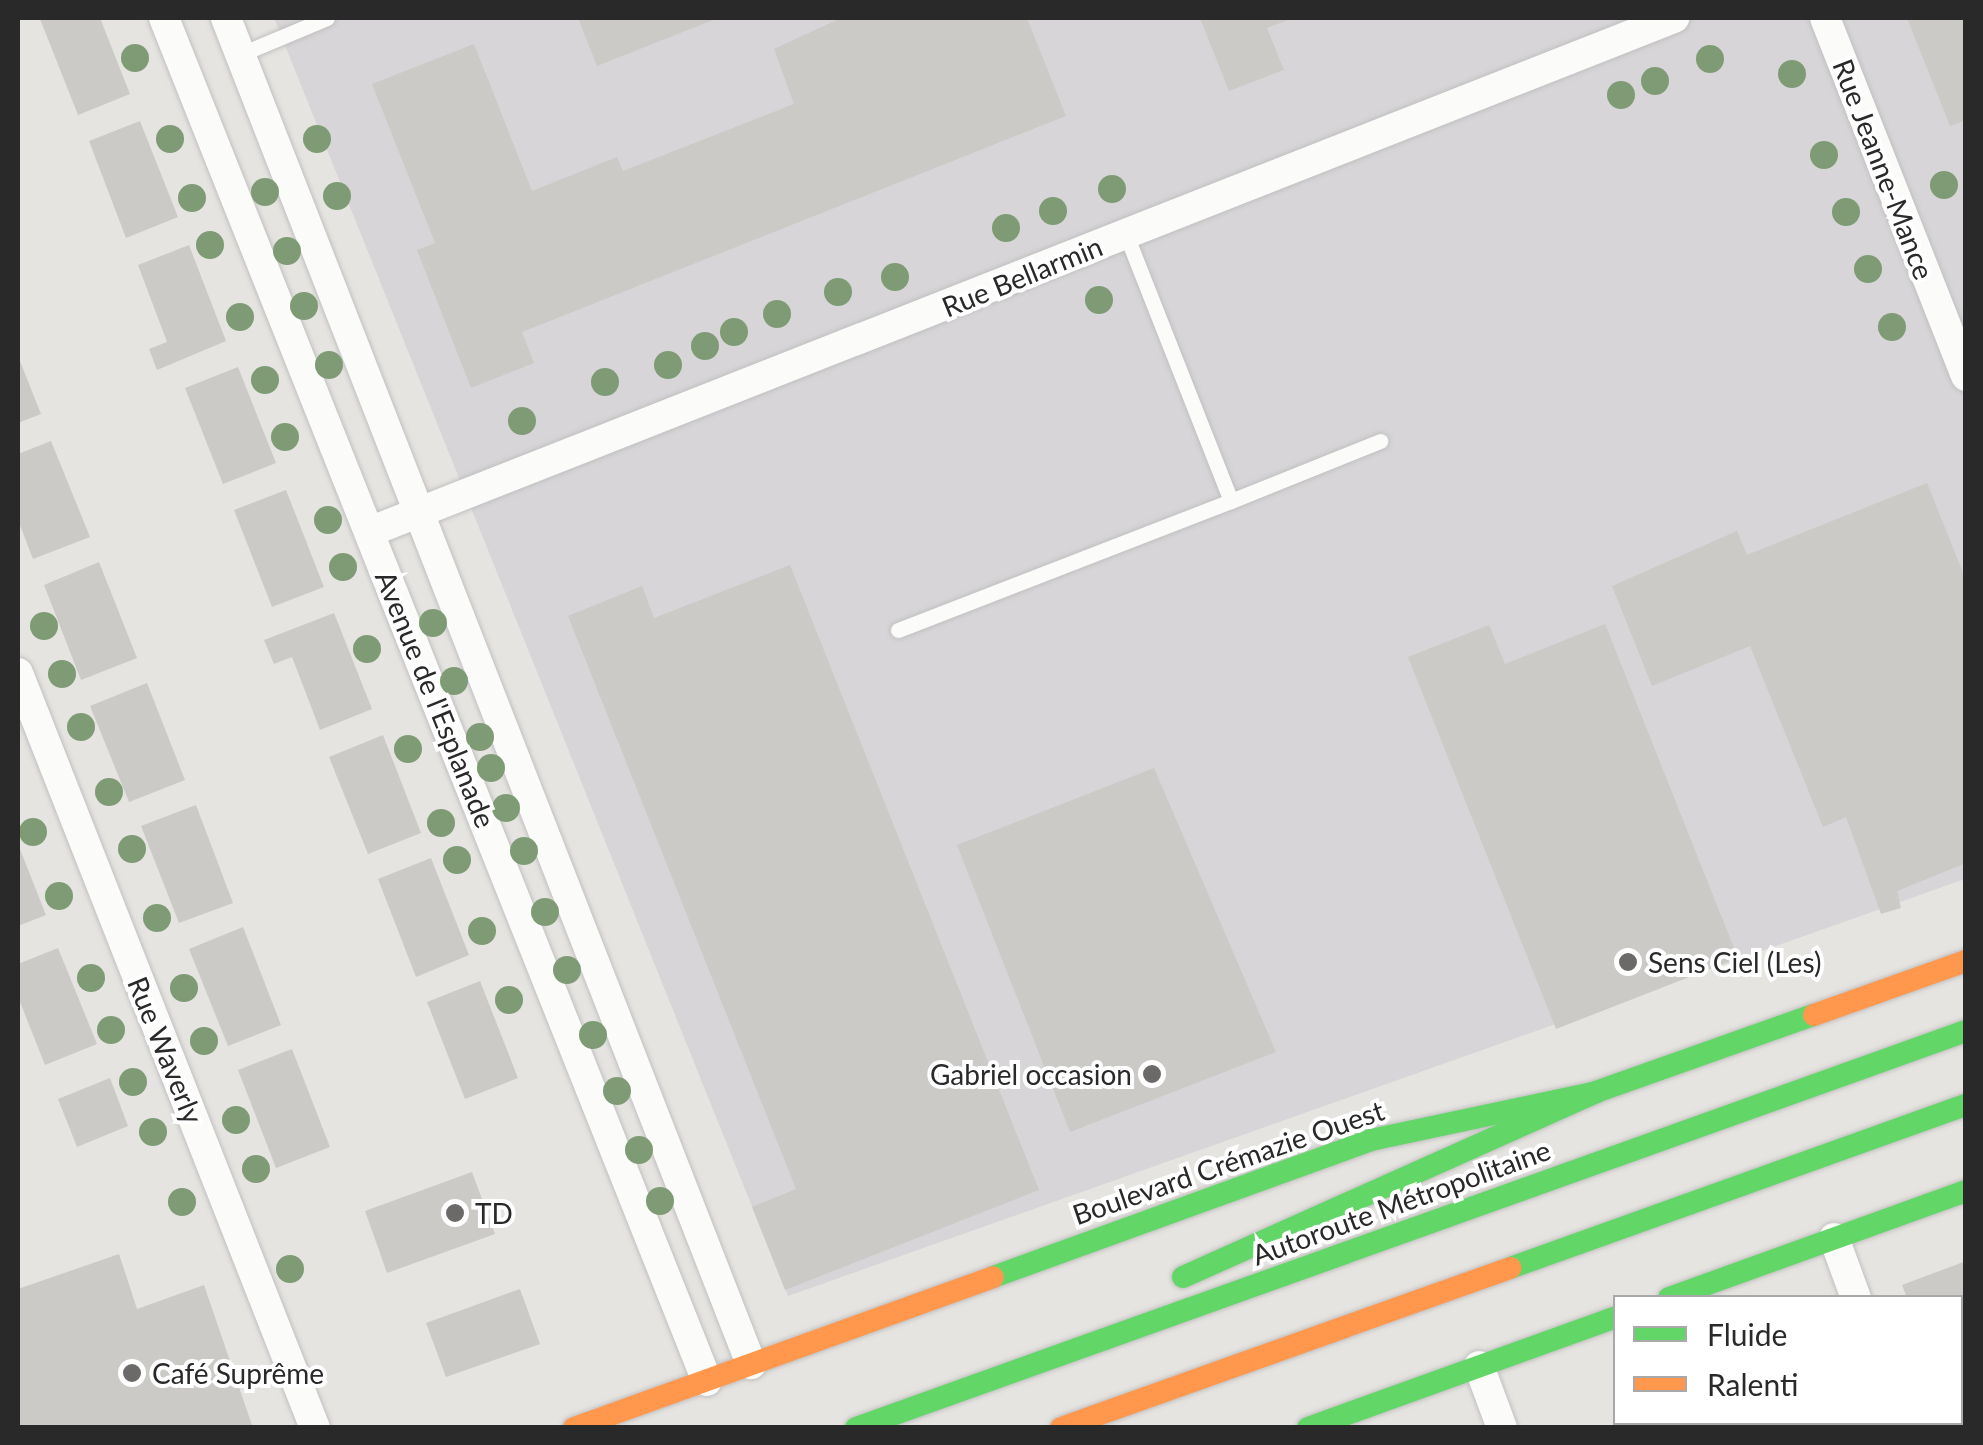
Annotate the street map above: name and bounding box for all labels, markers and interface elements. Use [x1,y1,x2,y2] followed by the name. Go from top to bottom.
[1826,54,1942,284] street label: Rue Jeanne-Mance
[937,229,1107,323] street label: Rue Bellarmin
[369,566,503,832] street label: Avenue de l'Esplanade
[1648,945,1821,979] place label: Sens Ciel (Les)
[1617,951,1639,973] marker: Sens Ciel (Les)
[121,972,211,1128] street label: Rue Waverly
[930,1057,1132,1091] place label: Gabriel occasion
[1141,1063,1163,1085] marker: Gabriel occasion
[1068,1093,1388,1231] street label: Boulevard Crémazie Ouest
[1247,1132,1555,1272] street label: Autoroute Métropolitaine
[475,1196,513,1230] place label: TD
[444,1202,466,1224] marker: TD
[1613,1295,1963,1425] legend
[1707,1316,1787,1352] text: Fluide
[152,1356,324,1390] place label: Café Suprême
[121,1362,143,1384] marker: Café Suprême
[1707,1366,1798,1402] text: Ralenti

